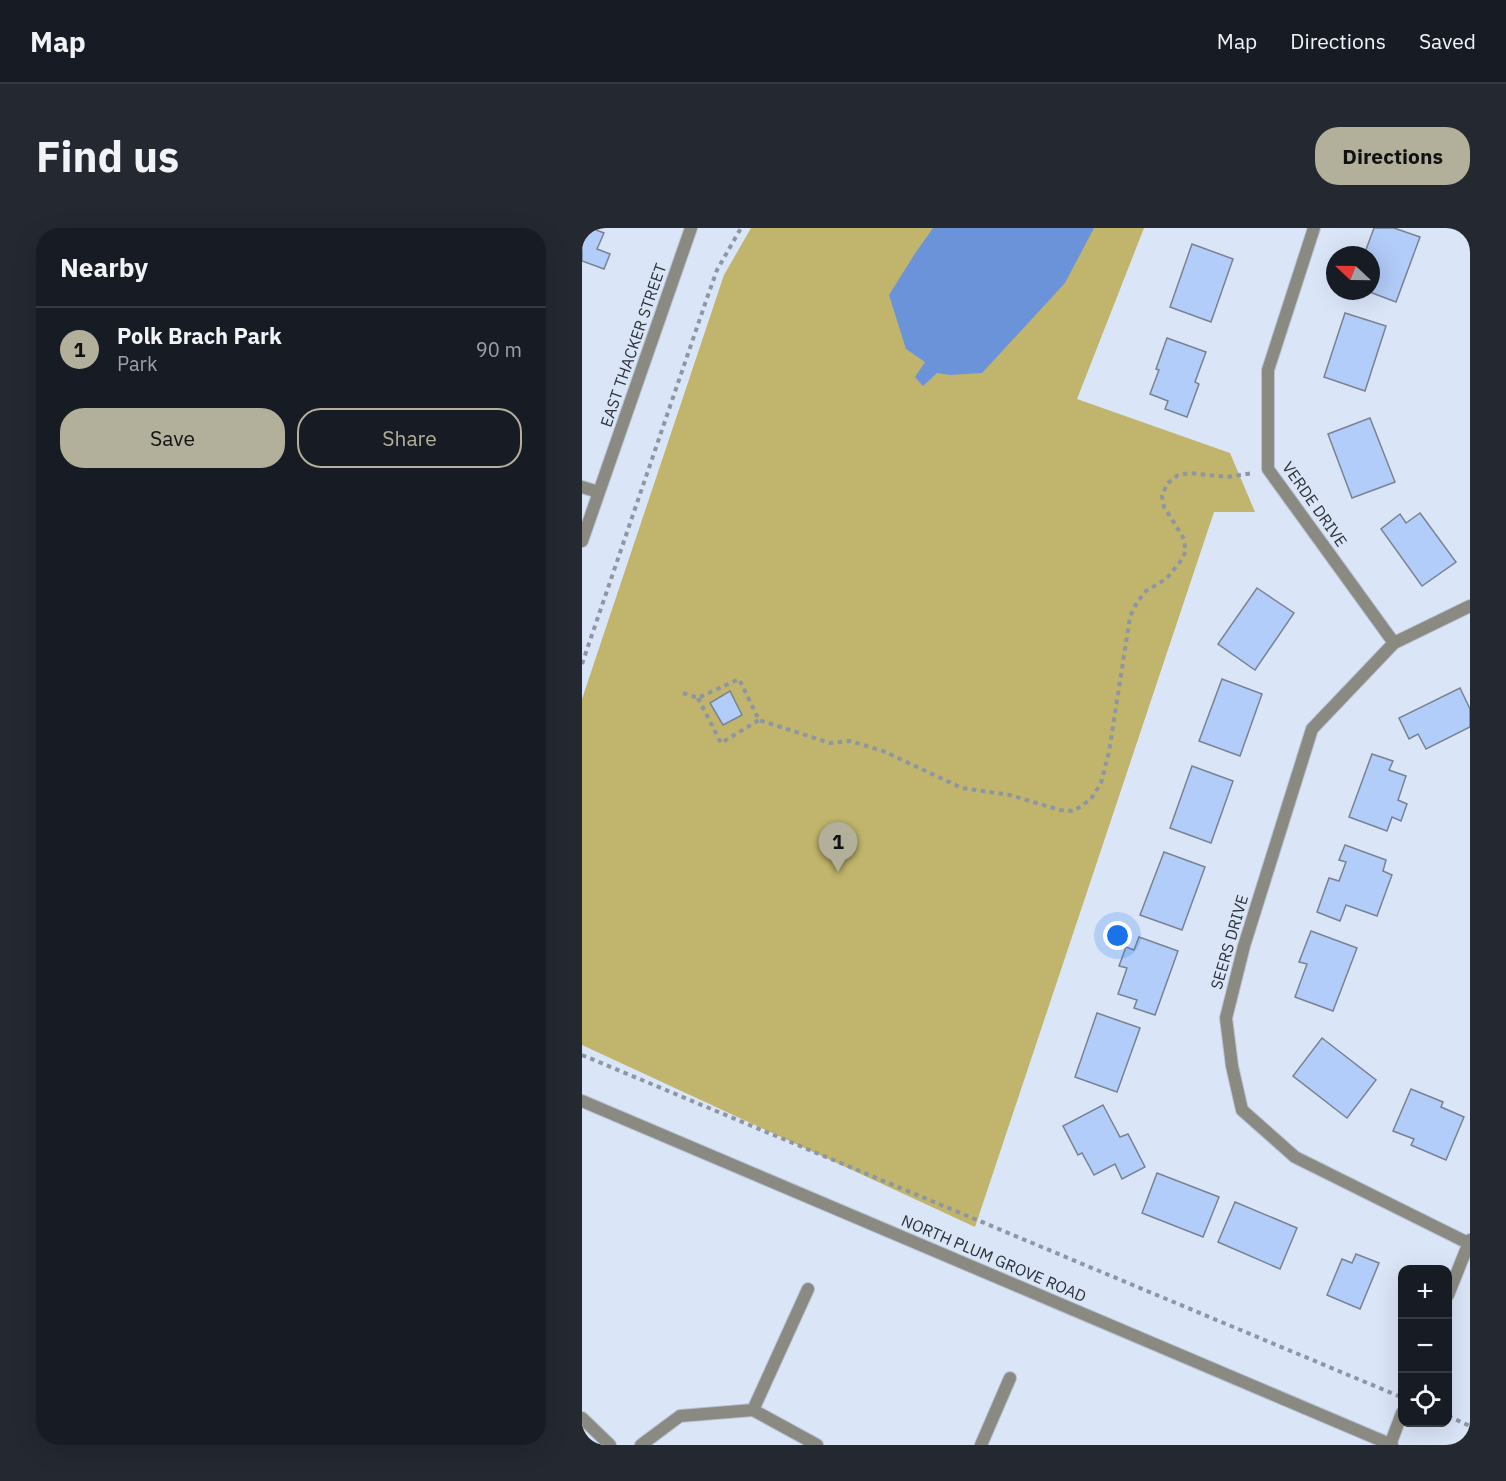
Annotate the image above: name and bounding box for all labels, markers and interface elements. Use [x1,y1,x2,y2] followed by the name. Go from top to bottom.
[30,23,86,60] text: Map
[1217,27,1257,55] text: Map
[1290,27,1386,55] text: Directions
[1419,27,1476,55] text: Saved
[1315,127,1470,185] button: Directions
[36,129,179,184] text: Find us
[1326,246,1380,300] north arrow
[60,250,148,284] text: Nearby
[596,261,670,429] street label: EAST THACKER STREET
[117,321,282,350] text: Polk Brach Park
[74,336,86,363] text: 1
[476,336,522,363] text: 90 m
[117,350,157,377] text: Park
[60,408,285,468] button: Save
[297,408,522,468] button: Share
[1278,457,1352,551] street label: VERDE DRIVE
[818,822,858,872] pin: 1
[1206,892,1252,992] street label: SEERS DRIVE
[1103,921,1132,950] your location
[899,1210,1089,1306] street label: NORTH PLUM GROVE ROAD
[1398,1265,1452,1427] map controls
[1398,1265,1452,1319] button: +
[1398,1319,1452,1373] button: −
[1398,1373,1452,1427] button: locate

